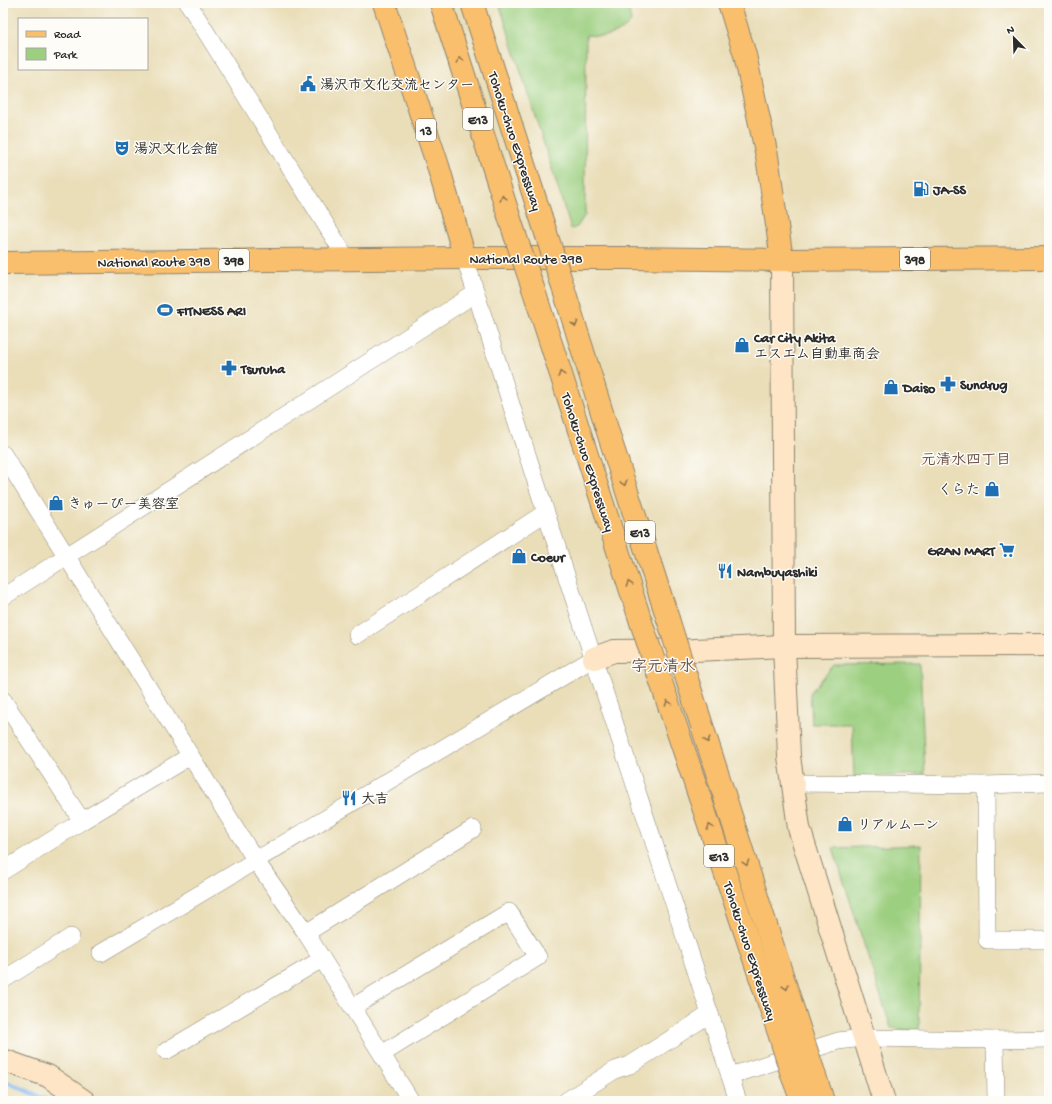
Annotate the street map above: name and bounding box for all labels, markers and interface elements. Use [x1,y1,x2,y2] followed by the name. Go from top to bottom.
[18,18,148,70] legend
[994,18,1034,58] north arrow
[1005,24,1017,38] text: N
[54,29,81,43] text: Road
[53,49,79,63] text: Park
[456,57,465,64] one-way arrow
[483,69,544,213] street label: Tohoku-chuo Expressway
[299,75,317,93] public building icon: 湯沢市文化交流センター
[320,77,474,95] place label: 湯沢市文化交流センター
[463,108,493,130] road number: E13
[416,119,436,141] road number: 13
[113,139,131,157] theatre icon: 湯沢文化会館
[134,141,218,159] place label: 湯沢文化会館
[912,180,930,198] fuel station icon: JA-SS
[932,183,967,200] place label: JA-SS
[500,194,508,201] one-way arrow
[900,248,930,270] road number: 398
[219,249,249,271] road number: 398
[469,252,583,269] street label: National Route 398
[97,254,211,273] street label: National Route 398
[156,301,174,319] sports icon: FITNESS ARI
[176,304,246,321] place label: FITNESS ARI
[570,321,579,328] one-way arrow
[753,331,880,364] place label: Car City Akita エスエム自動車商会
[733,336,751,354] shop icon: Car City Akita エスエム自動車商会
[220,359,238,377] pharmacy icon: Tsuruha
[240,362,286,379] place label: Tsuruha
[557,371,565,378] one-way arrow
[939,375,957,393] pharmacy icon: Sundrug
[882,378,900,396] shop icon: Daiso
[960,378,1007,395] place label: Sundrug
[901,381,936,398] place label: Daiso
[556,390,617,534] street label: Tohoku-chuo Expressway
[921,451,1011,470] district label: 元清水四丁目
[619,479,628,486] one-way arrow
[983,480,1001,498] shop icon: くらた
[938,483,980,500] place label: くらた
[47,494,65,512] shop icon: きゅーぴー美容室
[68,497,179,514] place label: きゅーぴー美容室
[625,521,655,543] road number: E13
[998,541,1016,559] supermarket icon: GRAN MART
[927,544,997,561] place label: GRAN MART
[510,547,528,565] shop icon: Coeur
[530,550,567,567] place label: Coeur
[716,562,734,580] restaurant icon: Nambuyashiki
[737,565,817,582] place label: Nambuyashiki
[625,581,634,588] one-way arrow
[631,657,696,678] district label: 字元清水
[665,700,673,707] one-way arrow
[702,736,710,743] one-way arrow
[340,789,358,807] restaurant icon: 大吉
[361,791,389,809] place label: 大吉
[836,815,854,833] shop icon: リアルムーン
[857,818,939,835] place label: リアルムーン
[706,823,714,830] one-way arrow
[704,845,734,867] road number: E13
[741,860,750,867] one-way arrow
[718,879,779,1023] street label: Tohoku-chuo Expressway
[781,984,790,991] one-way arrow

